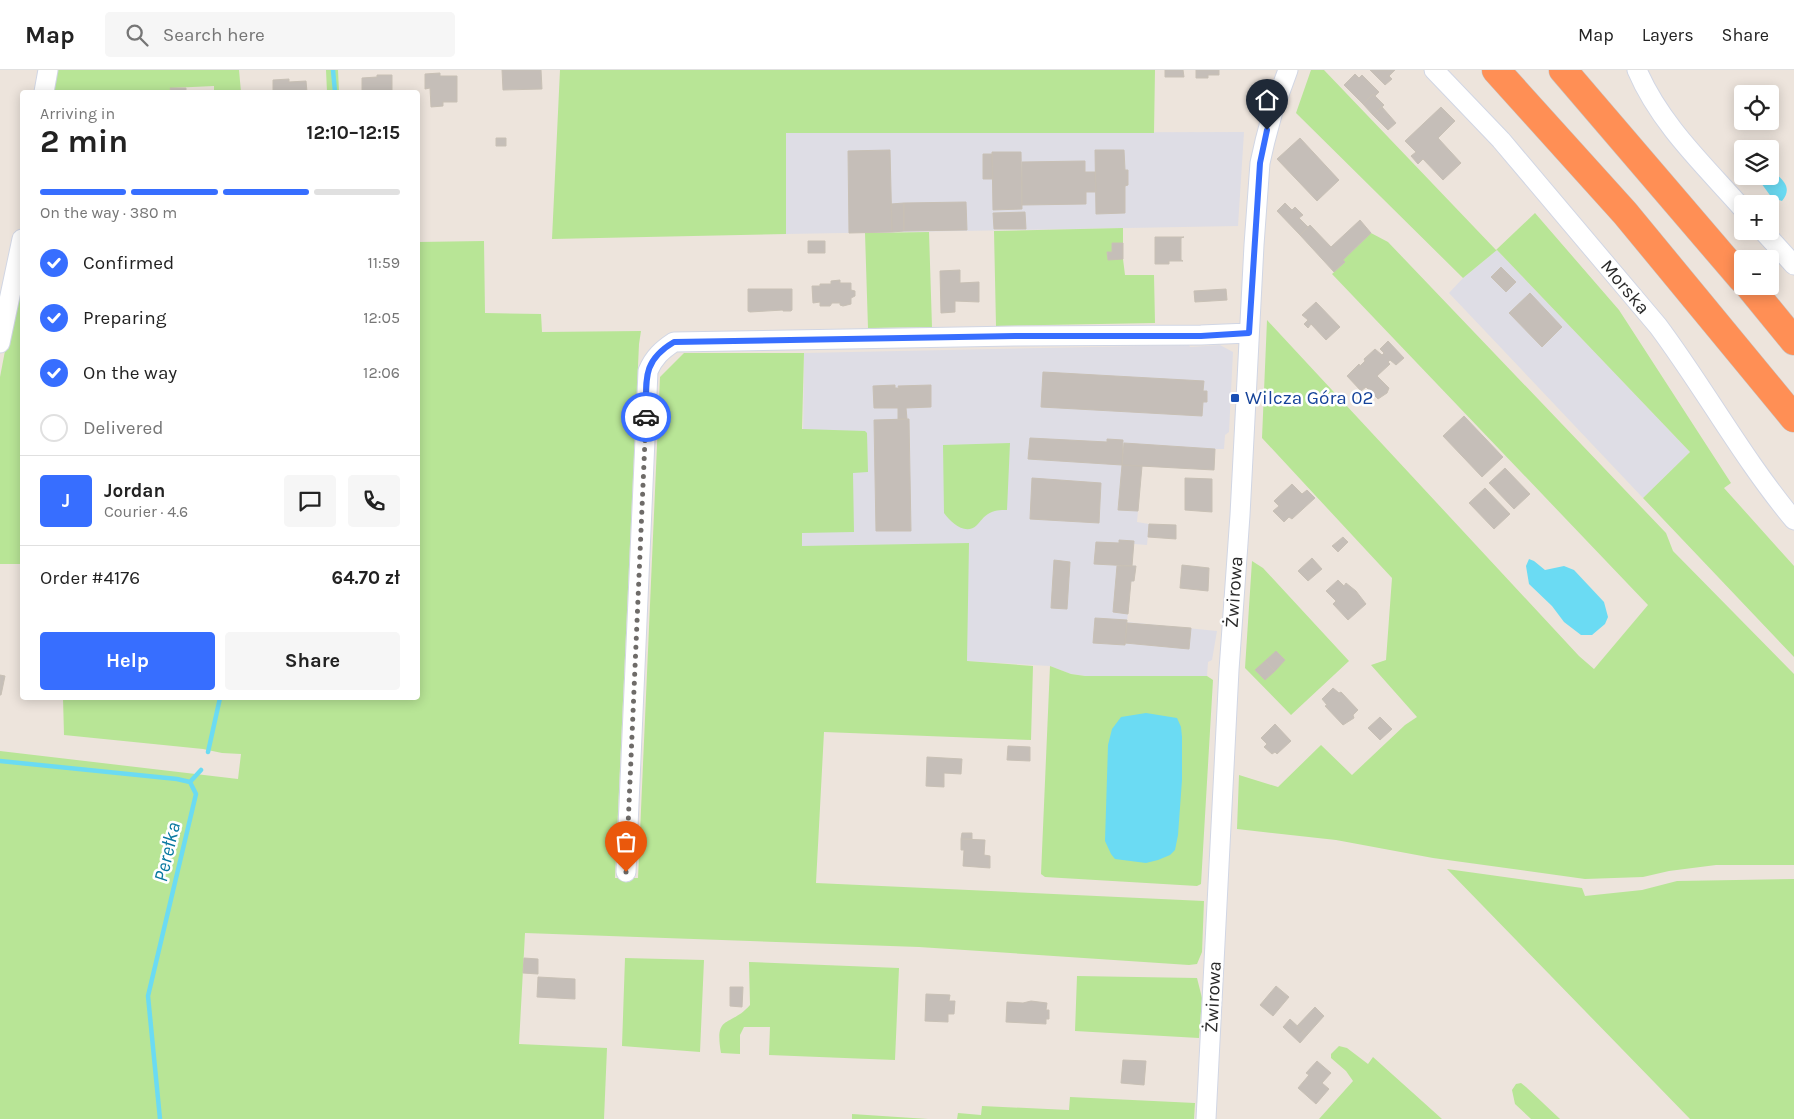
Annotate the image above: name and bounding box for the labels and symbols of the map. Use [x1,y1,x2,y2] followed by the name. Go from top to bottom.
[1246,79,1288,130] pin
[1596,255,1654,319] street label: Morska
[1245,387,1374,409] place label: Wilcza Góra 02
[621,392,671,442] courier
[1229,392,1241,404] marker: Wilcza Góra 02
[1221,555,1247,629] street label: Żwirowa
[149,820,185,884] water label: Perełka
[605,821,647,872] pin
[1200,960,1226,1034] street label: Żwirowa

